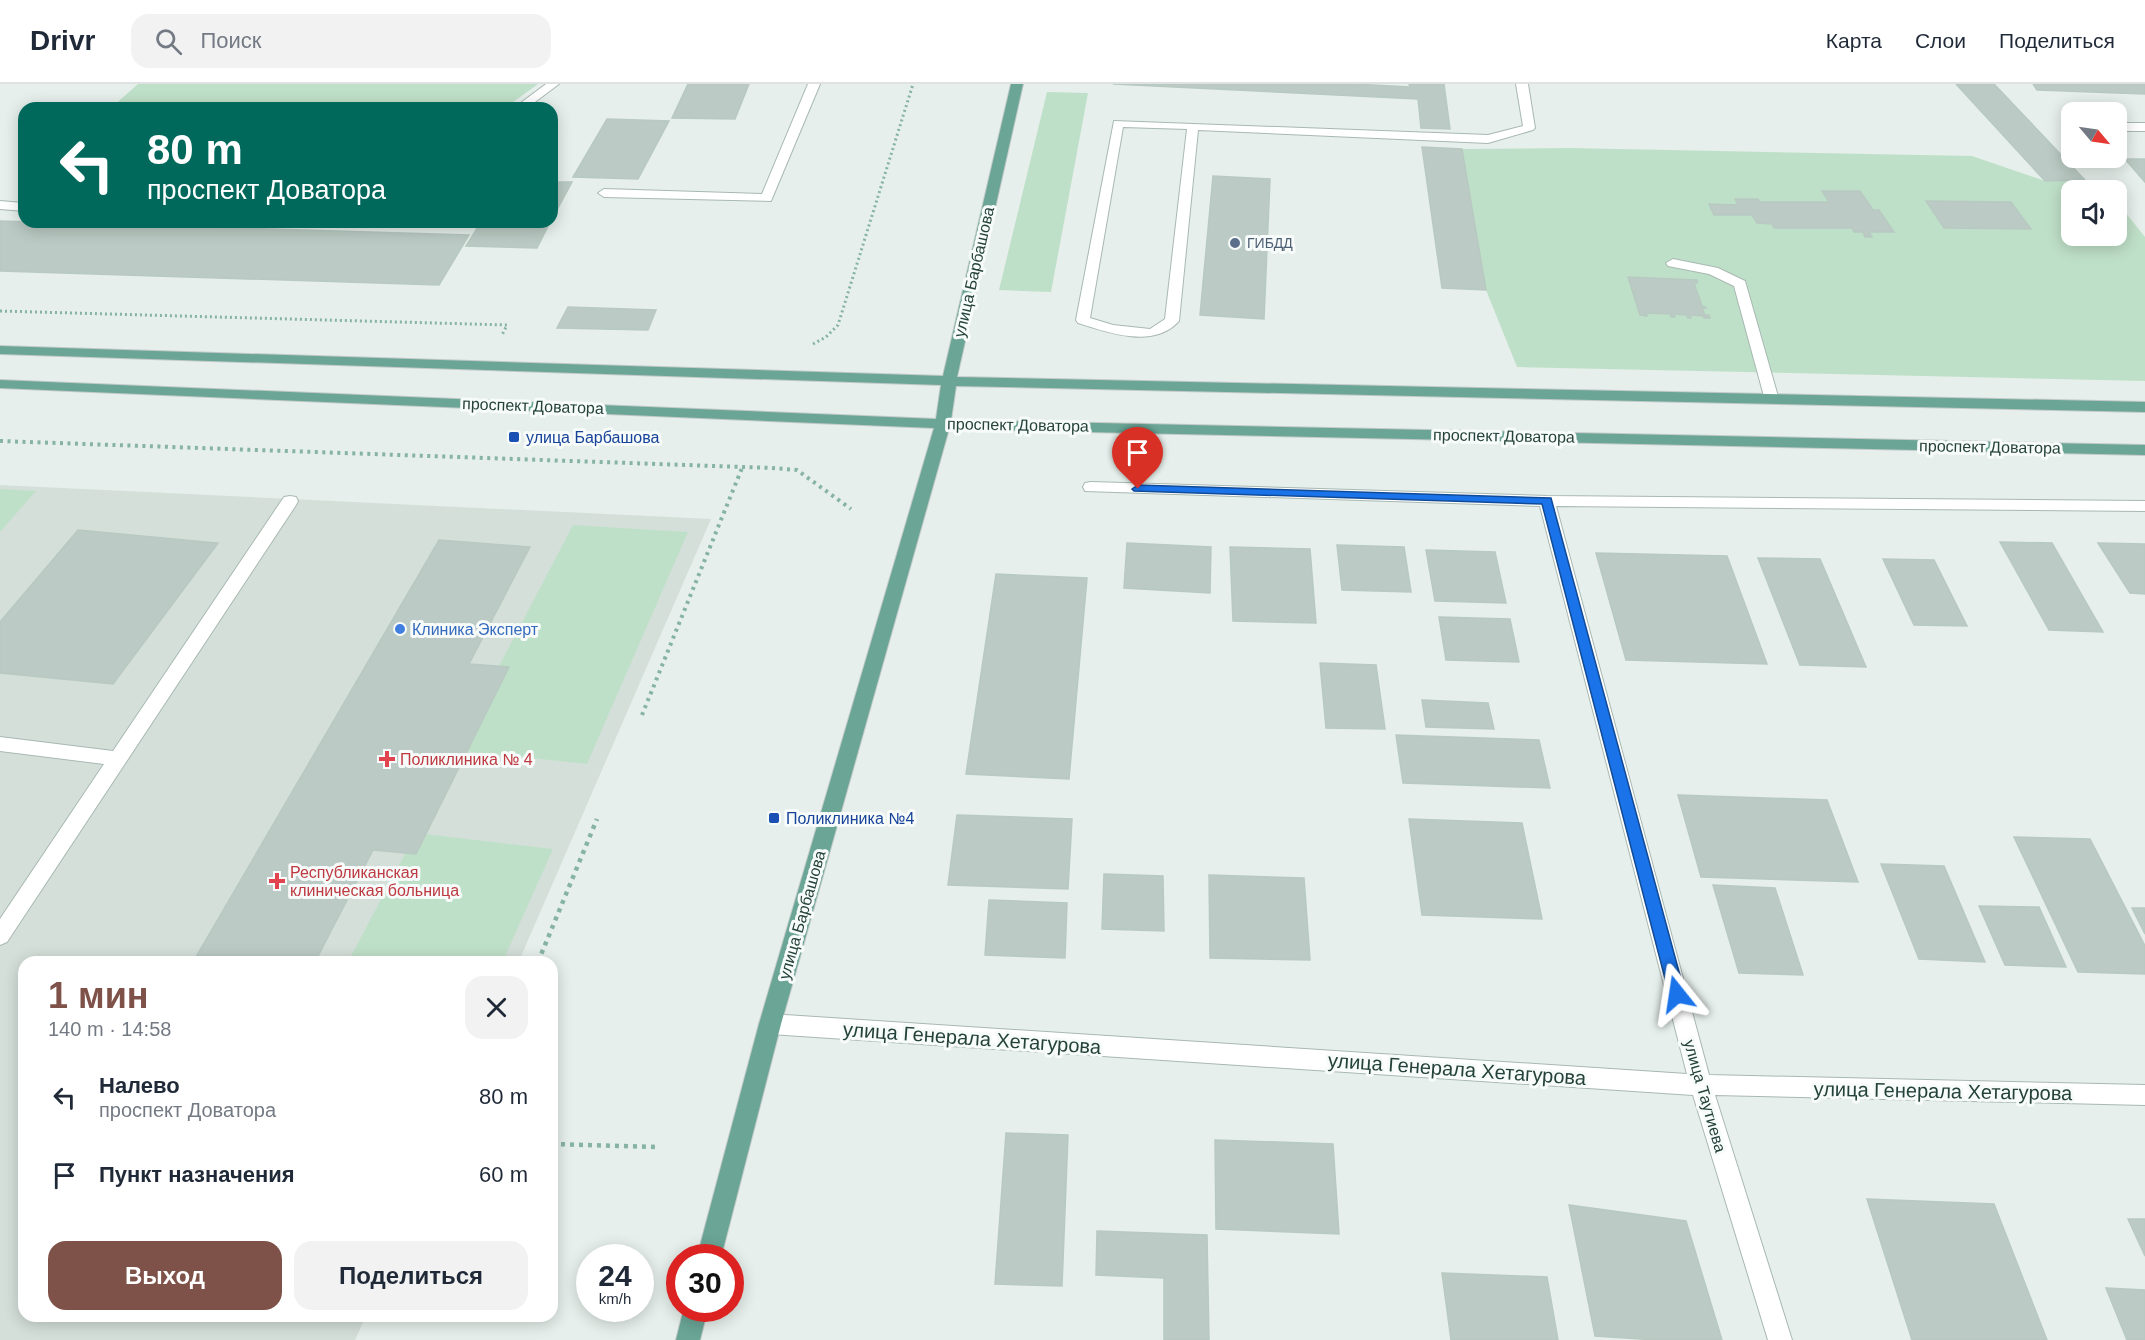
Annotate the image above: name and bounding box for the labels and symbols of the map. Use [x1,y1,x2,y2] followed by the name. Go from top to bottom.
[2061,102,2127,168] north arrow
[951,205,997,339] street label: улица Барбашова
[1247,235,1293,251] place label: ГИБДД
[1228,236,1242,250] marker: ГИБДД
[462,395,604,417] street label: проспект Доватора
[947,415,1089,435] street label: проспект Доватора
[1433,426,1575,446] street label: проспект Доватора
[1112,427,1163,489] pin
[526,429,659,446] place label: улица Барбашова
[507,430,521,444] marker: улица Барбашова
[1919,437,2061,457] street label: проспект Доватора
[412,621,539,638] place label: Клиника Эксперт
[393,622,407,636] marker: Клиника Эксперт
[378,750,396,768] marker: Поликлиника № 4
[400,751,533,768] place label: Поликлиника № 4
[786,810,914,827] place label: Поликлиника №4
[767,811,781,825] marker: Поликлиника №4
[775,848,829,981] street label: улица Барбашова
[290,864,459,899] place label: Республиканская клиническая больница
[268,872,286,890] marker: Республиканская клиническая больница
[1645,962,1709,1026] position arrow
[842,1018,1103,1058] street label: улица Генерала Хетагурова
[1681,1038,1729,1154] street label: улица Таутиева
[1327,1049,1588,1089] street label: улица Генерала Хетагурова
[1814,1078,2073,1104] street label: улица Генерала Хетагурова
[666,1244,744,1322] speed limit sign: 30

